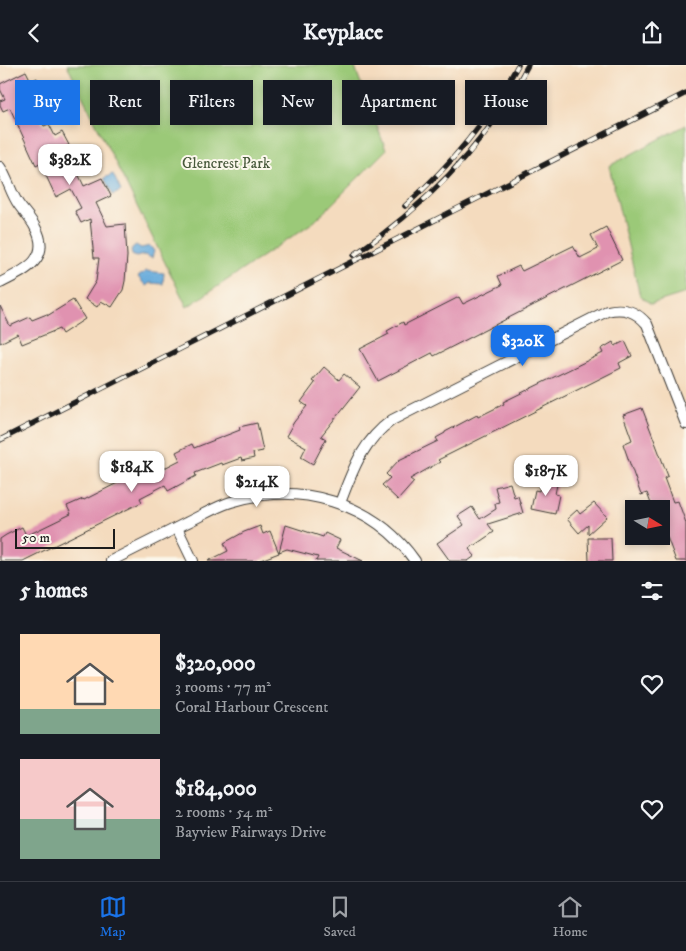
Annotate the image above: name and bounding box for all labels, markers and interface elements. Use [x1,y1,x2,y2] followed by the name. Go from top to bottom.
[20,19,48,47] icon: back
[303,19,383,46] text: Keyplace
[638,19,666,47] icon: share
[15,80,80,125] chip: Buy
[90,80,160,125] chip: Rent
[170,80,253,125] chip: Filters
[263,80,332,125] chip: New
[342,80,455,125] chip: Apartment
[465,80,547,125] chip: House
[35,143,105,186] pin: $382K
[49,150,91,170] text: $382K
[182,154,271,173] park label: Glencrest Park
[488,325,558,367] pin: $320K
[502,331,544,351] text: $320K
[97,451,167,493] pin: $184K
[511,455,581,497] pin: $187K
[110,457,154,477] text: $184K
[525,461,567,481] text: $187K
[222,465,292,508] pin: $214K
[236,472,278,492] text: $214K
[625,500,670,545] north arrow
[625,500,670,545] map controls
[15,526,115,549] scale bar
[22,529,50,547] text: 50 m
[638,577,666,605] icon: filters
[20,578,88,604] text: 5 homes
[175,651,255,677] text: $320,000
[60,654,120,714] icon: home
[638,670,666,698] icon: heart
[175,677,271,697] text: 3 rooms · 77 m²
[175,697,328,717] text: Coral Harbour Crescent
[175,776,257,802] text: $184,000
[60,779,120,839] icon: home
[638,795,666,823] icon: heart
[175,802,272,822] text: 2 rooms · 54 m²
[175,822,326,842] text: Bayview Fairways Drive
[99,893,127,941] tab: Map
[324,893,356,941] tab: Saved
[553,893,587,941] tab: Home

